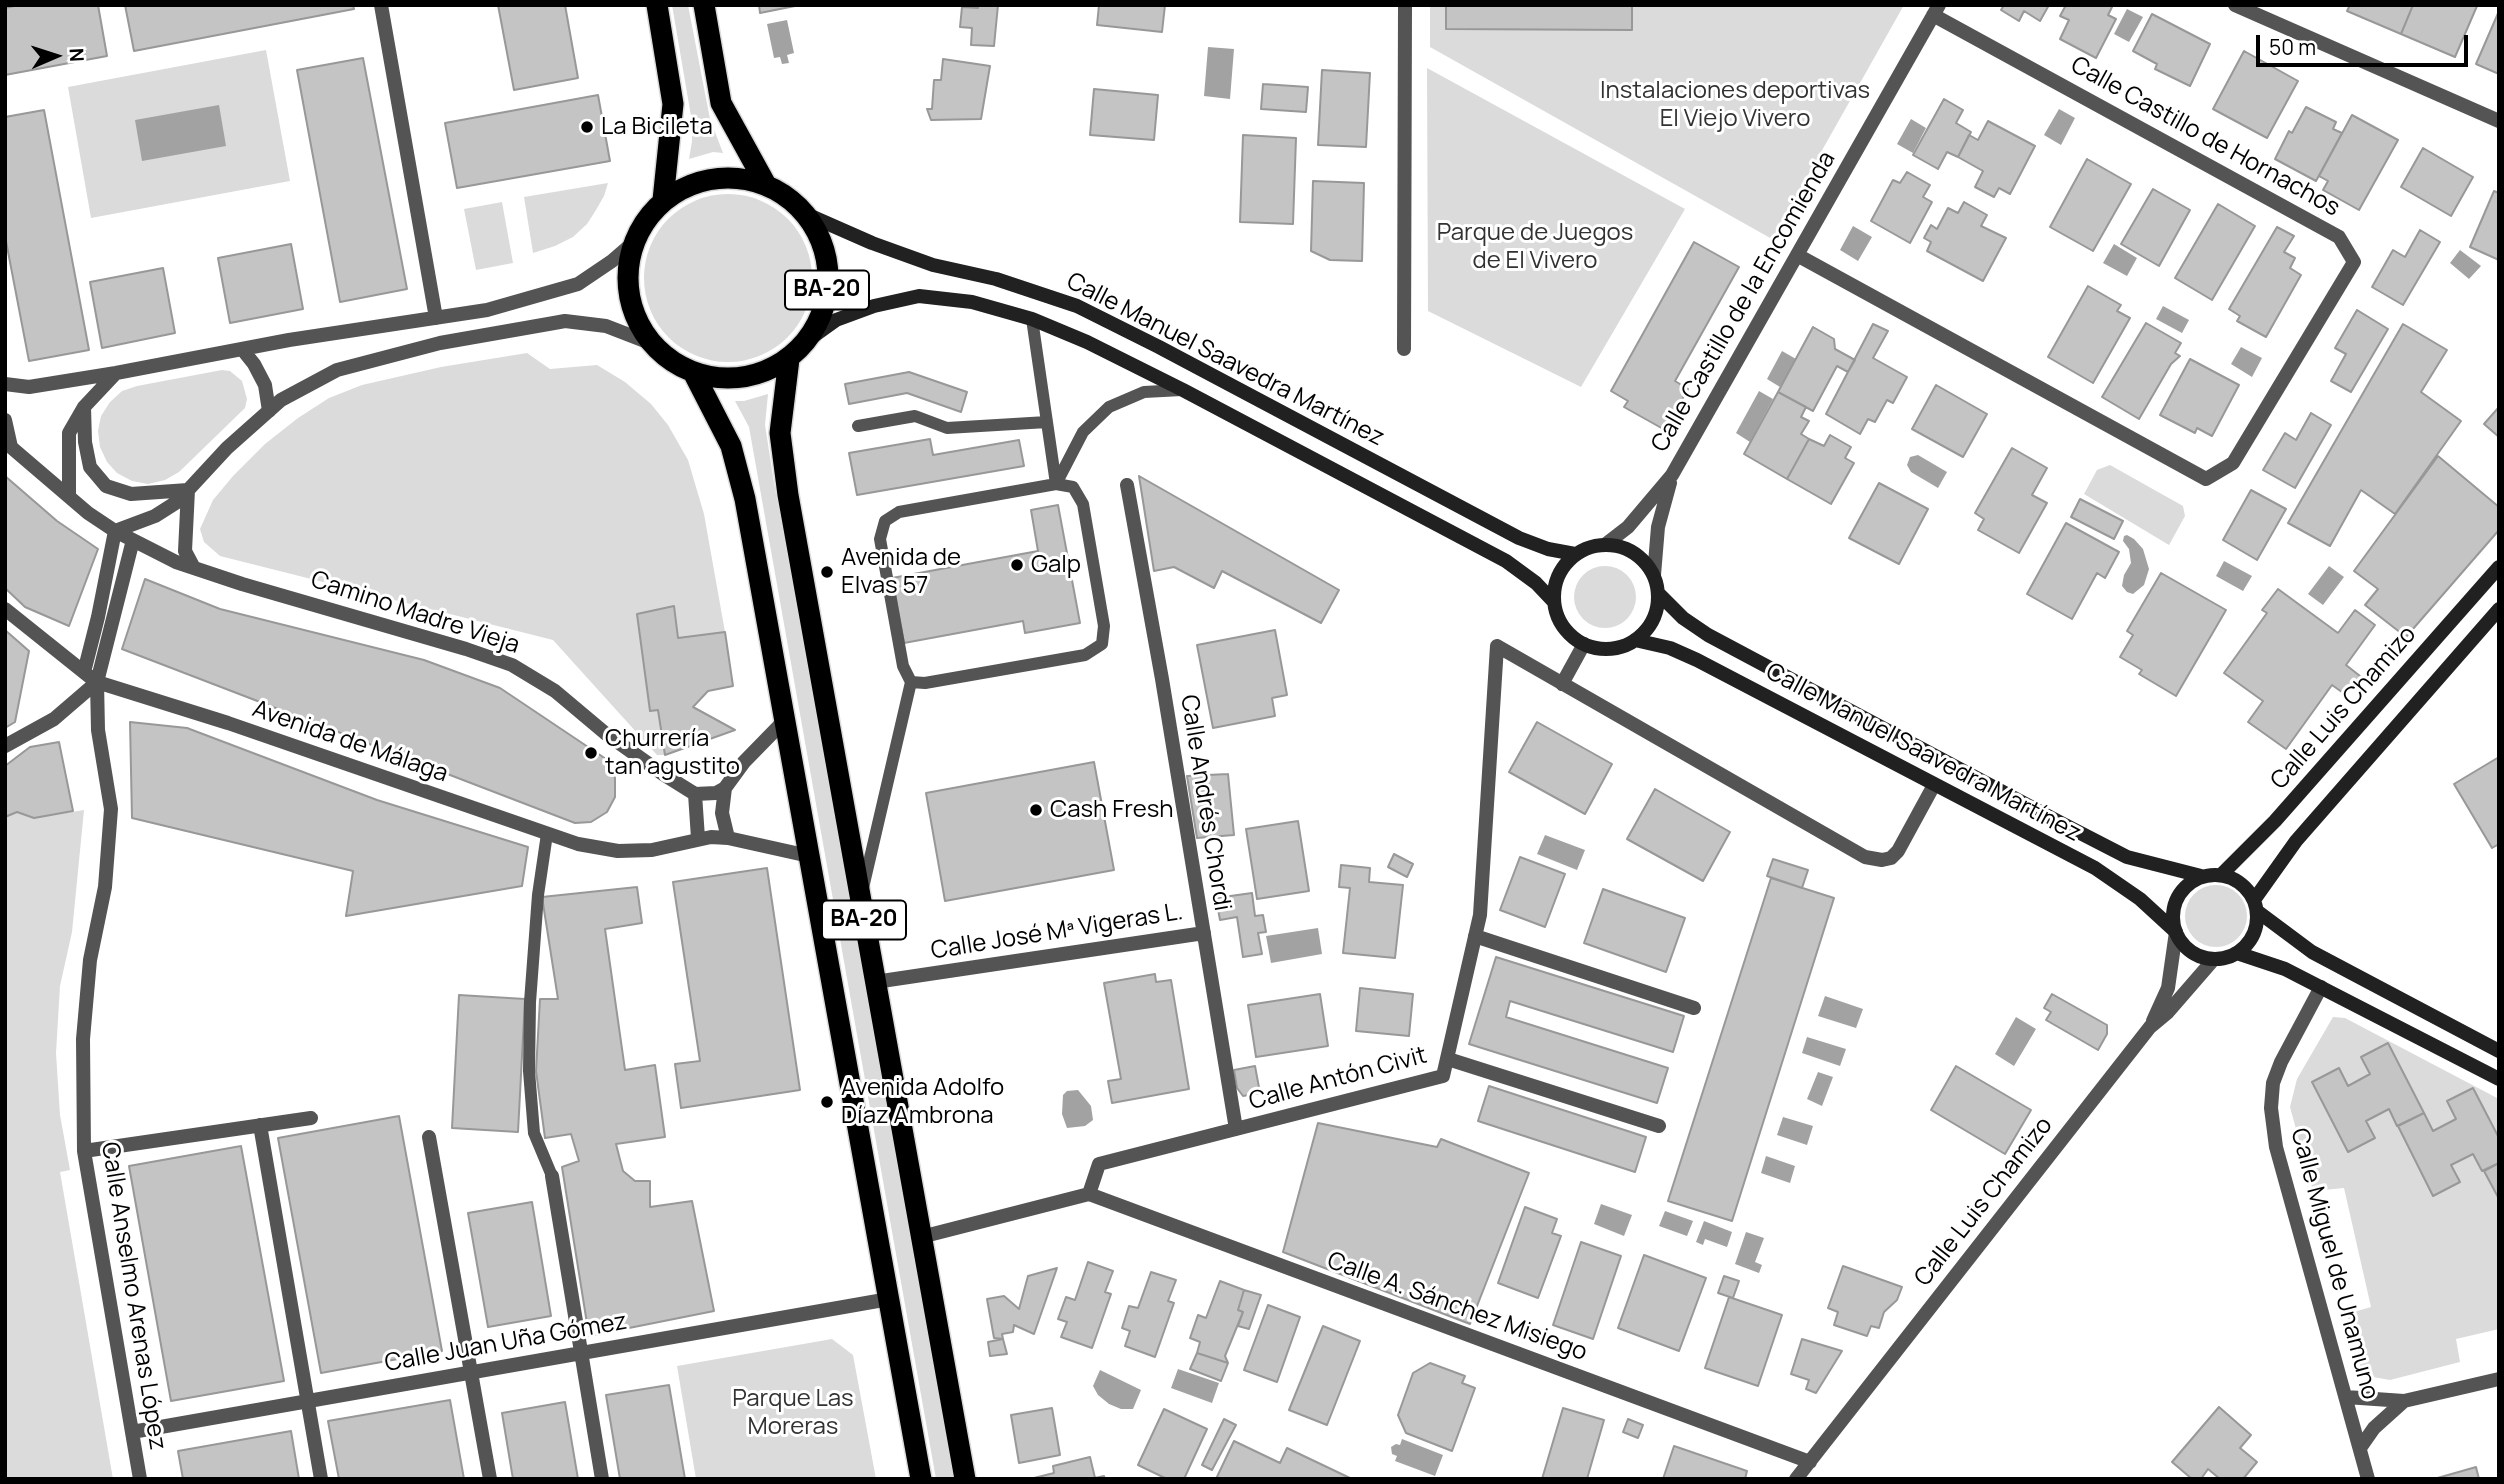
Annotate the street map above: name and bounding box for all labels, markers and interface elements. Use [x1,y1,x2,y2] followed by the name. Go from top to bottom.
[21,21,91,91] north arrow
[2259,21,2471,65] scale bar
[2269,33,2316,61] text: 50 m
[64,47,90,62] text: N
[2065,51,2345,223] street label: Calle Castillo de Hornachos
[1600,77,1870,133] park label: Instalaciones deportivas El Viejo Vivero
[601,113,713,141] place label: La Bicileta
[579,119,595,135] marker: La Bicileta
[1646,147,1842,457] street label: Calle Castillo de la Encomienda
[1437,219,1633,275] park label: Parque de Juegos de El Vivero
[1061,267,1389,453] street label: Calle Manuel Saavedra Martínez
[785,270,869,310] road number: BA-20
[841,544,961,600] place label: Avenida de Elvas 57
[1031,551,1081,579] place label: Galp
[1009,557,1025,573] marker: Galp
[819,564,835,580] marker: Avenida de Elvas 57
[307,566,523,660] street label: Camino Madre Vieja
[2265,621,2423,795] street label: Calle Luis Chamizo
[1761,658,2085,848] street label: Calle Manuel Saavedra Martínez
[1174,693,1236,913] street label: Calle Andrés Chordi
[248,695,452,789] street label: Avenida de Málaga
[605,725,740,781] place label: Churrería tan agustito
[583,745,599,761] marker: Churrería tan agustito
[1050,796,1174,824] place label: Cash Fresh
[1028,802,1044,818] marker: Cash Fresh
[929,898,1185,966] street label: Calle José Mª Vigeras L.
[822,900,906,939] road number: BA-20
[1246,1041,1430,1117] street label: Calle Antón Civit
[841,1074,1004,1130] place label: Avenida Adolfo Díaz Ambrona
[819,1094,835,1110] marker: Avenida Adolfo Díaz Ambrona
[1909,1112,2059,1292] street label: Calle Luis Chamizo
[2284,1125,2384,1403] street label: Calle Miguel de Unamuno
[94,1140,172,1452] street label: Calle Anselmo Arenas López
[1323,1247,1591,1367] street label: Calle A. Sánchez Misiego
[383,1307,629,1379] street label: Calle Juan Uña Gómez
[732,1385,854,1441] park label: Parque Las Moreras

